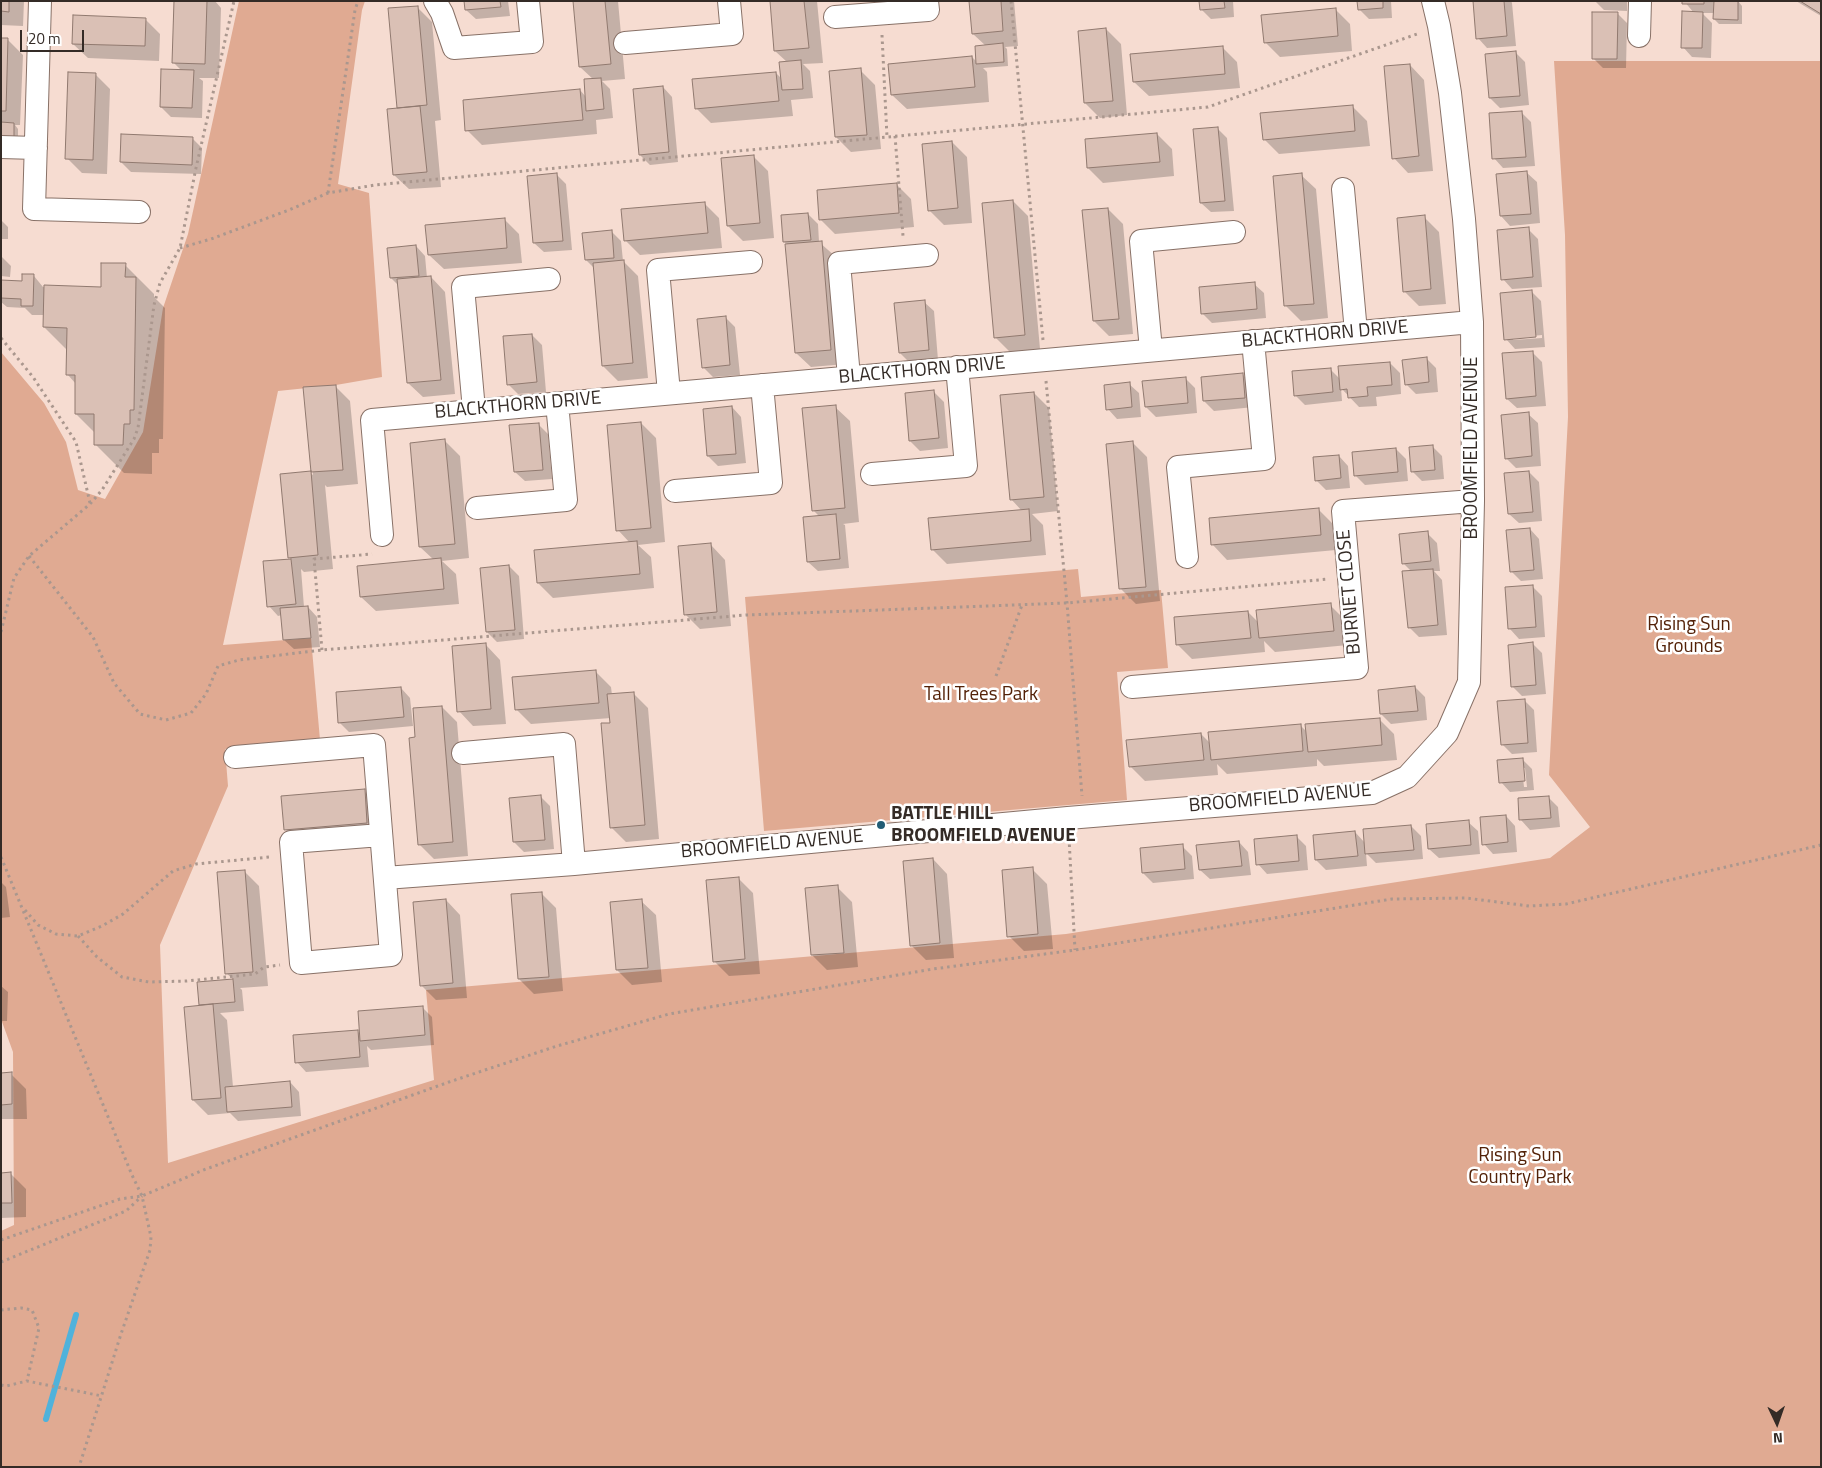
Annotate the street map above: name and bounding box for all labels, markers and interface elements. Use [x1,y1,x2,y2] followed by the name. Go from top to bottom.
[22,20,86,52] scale bar
[28,27,61,50] text: 20 m
[1241,316,1409,354] street label: BLACKTHORN DRIVE
[838,352,1006,390] street label: BLACKTHORN DRIVE
[1461,356,1483,540] street label: BROOMFIELD AVENUE
[434,387,602,425] street label: BLACKTHORN DRIVE
[1333,528,1367,656] street label: BURNET CLOSE
[1647,614,1731,658] park label: Rising Sun Grounds
[924,684,1038,706] park label: Tall Trees Park
[1188,780,1372,818] street label: BROOMFIELD AVENUE
[891,803,1076,847] place label: BATTLE HILL BROOMFIELD AVENUE
[875,819,887,831] marker: BATTLE HILL BROOMFIELD AVENUE
[680,826,864,864] street label: BROOMFIELD AVENUE
[1468,1145,1572,1189] park label: Rising Sun Country Park
[1752,1398,1802,1448] north arrow
[1772,1428,1783,1449] text: N

